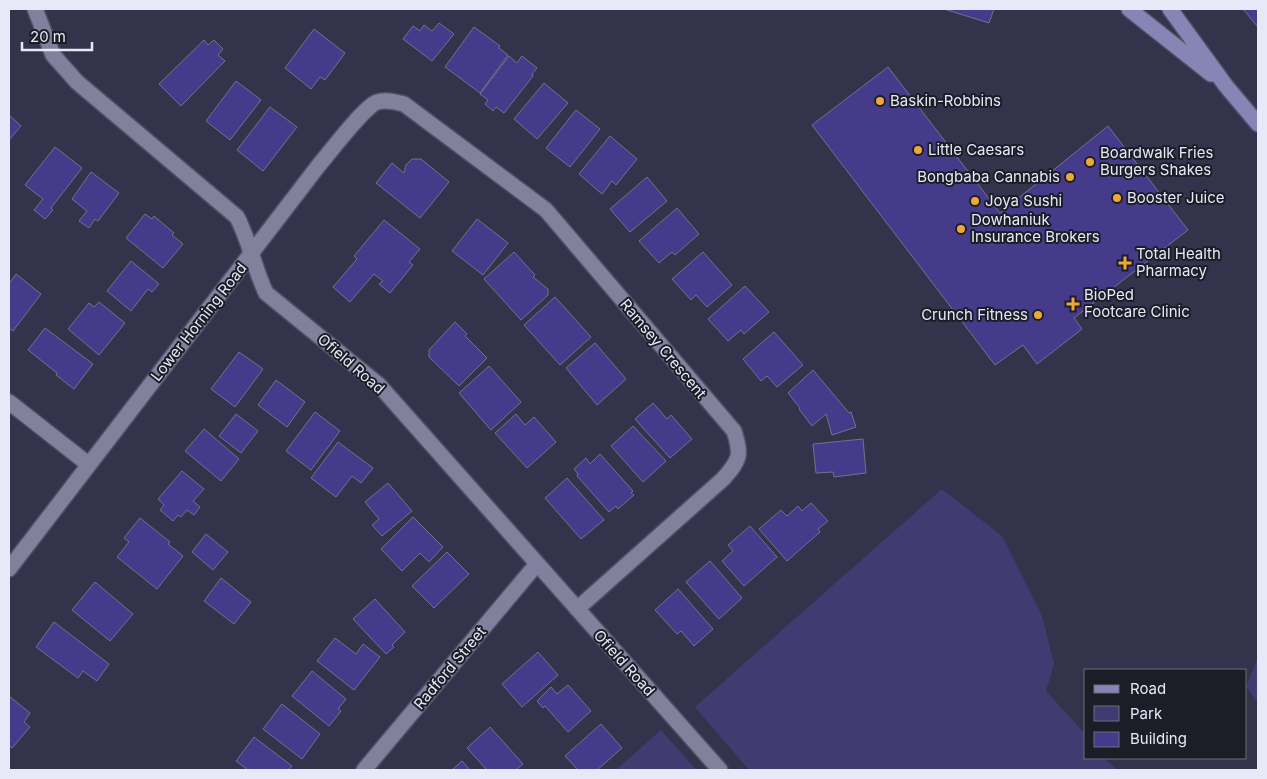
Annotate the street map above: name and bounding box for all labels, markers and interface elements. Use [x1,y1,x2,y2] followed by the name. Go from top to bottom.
[22,20,92,52] scale bar
[30,27,66,46] text: 20 m
[890,91,1001,110] place label: Baskin-Robbins
[874,95,886,107] marker: Baskin-Robbins
[928,140,1024,159] place label: Little Caesars
[1100,143,1213,179] place label: Boardwalk Fries Burgers Shakes
[912,144,924,156] marker: Little Caesars
[1084,156,1096,168] marker: Boardwalk Fries Burgers Shakes
[917,167,1060,186] place label: Bongbaba Cannabis
[1064,171,1076,183] marker: Bongbaba Cannabis
[1127,188,1224,207] place label: Booster Juice
[985,191,1062,210] place label: Joya Sushi
[1111,192,1123,204] marker: Booster Juice
[969,195,981,207] marker: Joya Sushi
[971,210,1100,246] place label: Dowhaniuk Insurance Brokers
[955,223,967,235] marker: Dowhaniuk Insurance Brokers
[1136,244,1221,280] place label: Total Health Pharmacy
[1118,256,1132,270] marker: Total Health Pharmacy
[147,259,251,385] street label: Lower Horning Road
[1084,285,1190,321] place label: BioPed Footcare Clinic
[616,295,711,402] street label: Ramsey Crescent
[1066,297,1080,311] marker: BioPed Footcare Clinic
[921,305,1028,324] place label: Crunch Fitness
[1032,309,1044,321] marker: Crunch Fitness
[314,329,389,398] street label: Ofield Road
[409,622,490,713] street label: Radford Street
[590,626,659,700] street label: Ofield Road
[1084,669,1247,759] legend
[1130,679,1166,698] text: Road
[1130,704,1163,723] text: Park
[1130,729,1187,748] text: Building

